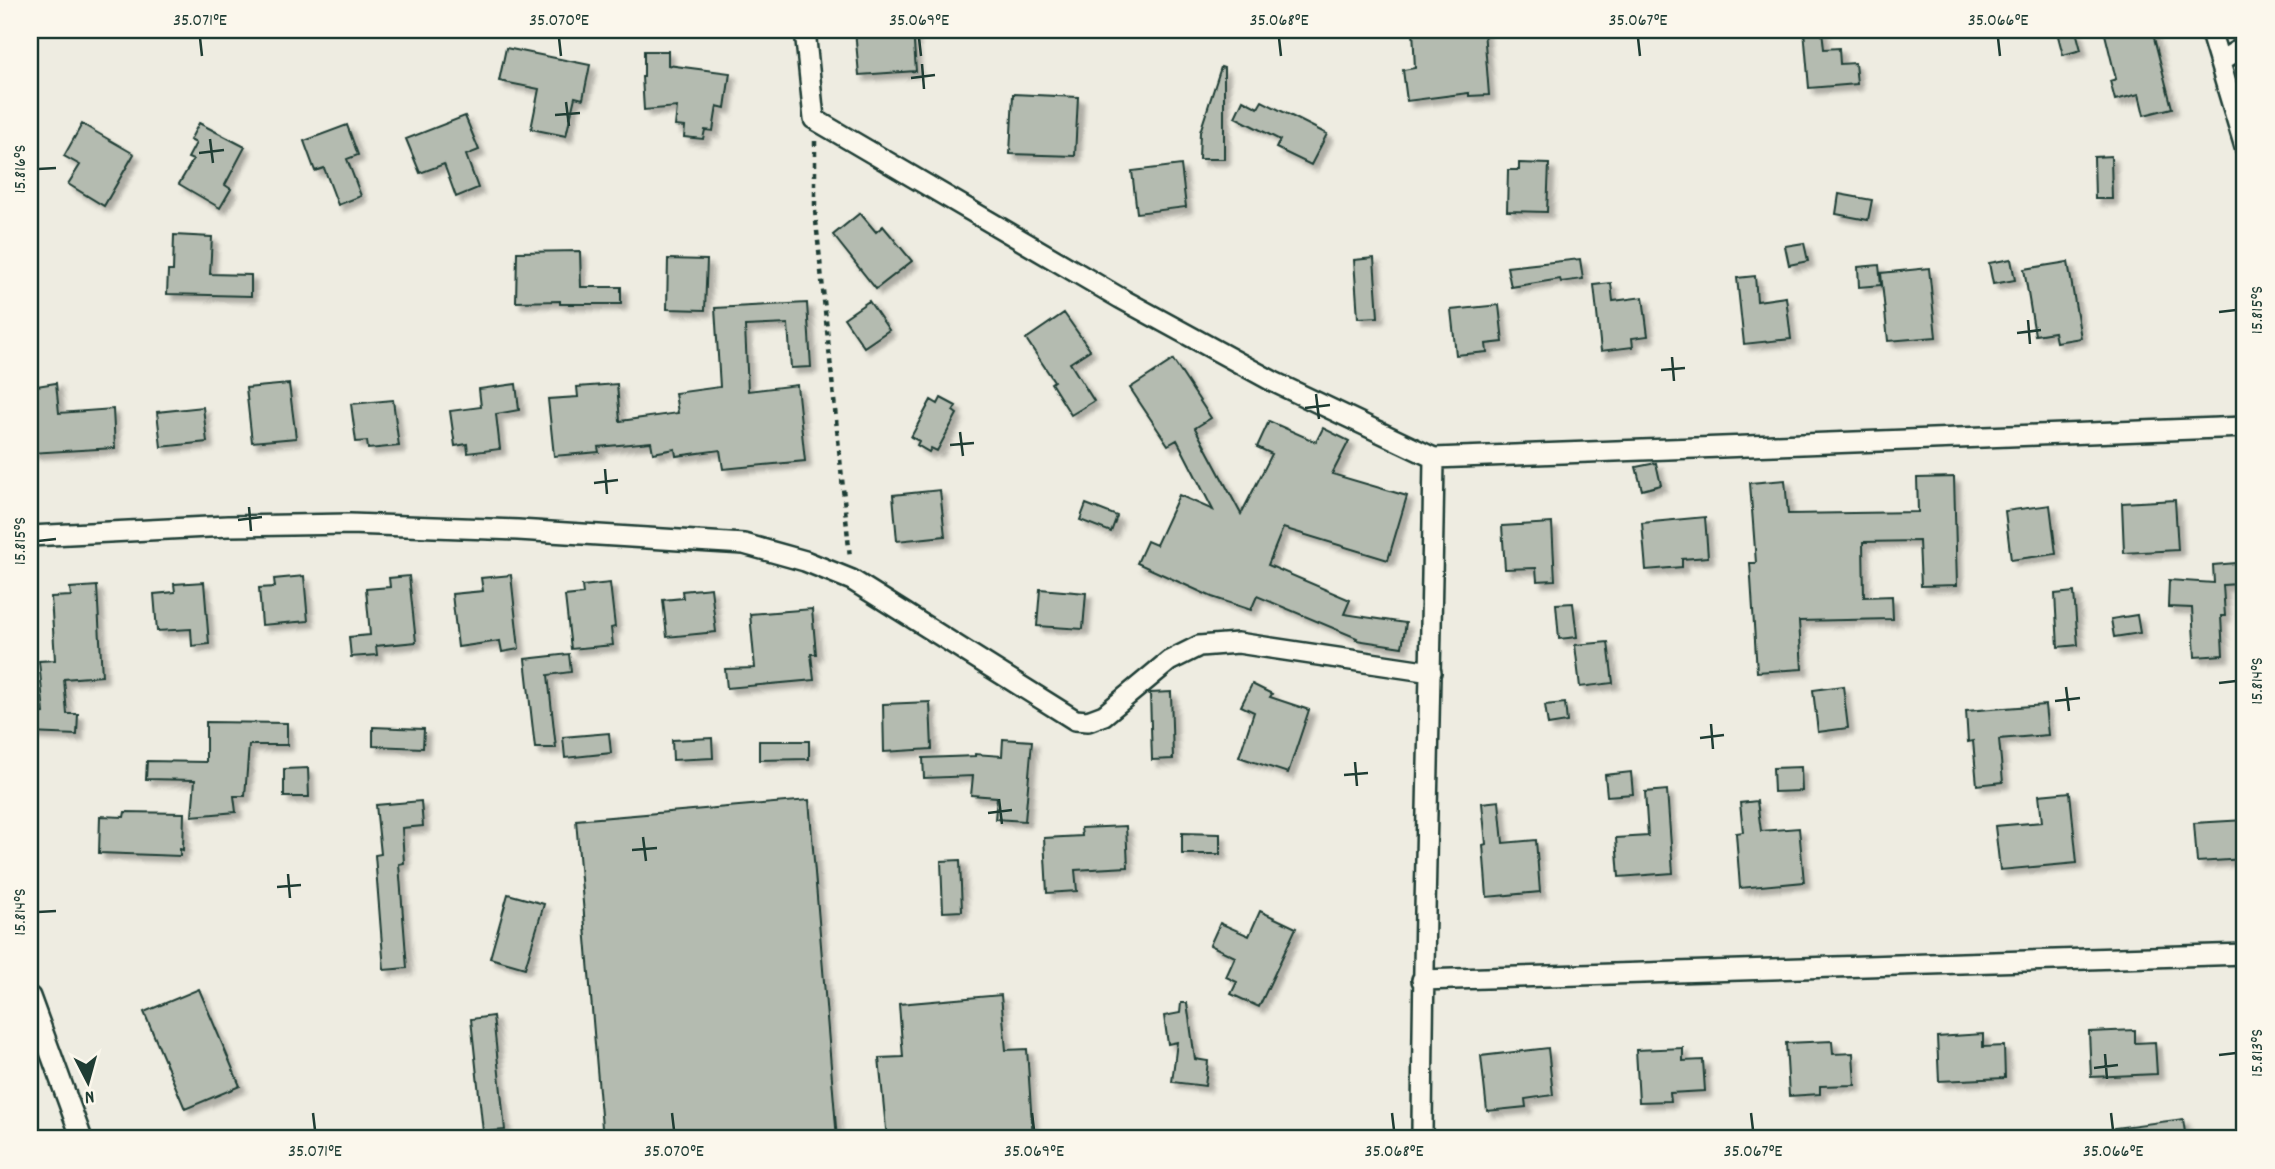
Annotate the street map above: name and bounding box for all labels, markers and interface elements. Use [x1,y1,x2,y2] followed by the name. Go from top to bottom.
[173,9,227,34] text: 35.071°E
[529,9,589,34] text: 35.070°E
[889,9,949,34] text: 35.069°E
[1249,9,1309,34] text: 35.068°E
[1609,9,1667,34] text: 35.067°E
[1968,9,2028,34] text: 35.066°E
[9,144,34,193] text: 15.816°S
[2246,286,2271,334] text: 15.815°S
[9,517,34,565] text: 15.815°S
[2246,657,2271,705] text: 15.814°S
[9,888,34,936] text: 15.814°S
[2246,1029,2271,1077] text: 15.813°S
[52,1046,122,1116] north arrow
[83,1082,95,1109] text: N
[288,1140,342,1165] text: 35.071°E
[644,1140,704,1165] text: 35.070°E
[1004,1140,1064,1165] text: 35.069°E
[1364,1140,1424,1165] text: 35.068°E
[1724,1140,1782,1165] text: 35.067°E
[2083,1140,2143,1165] text: 35.066°E

